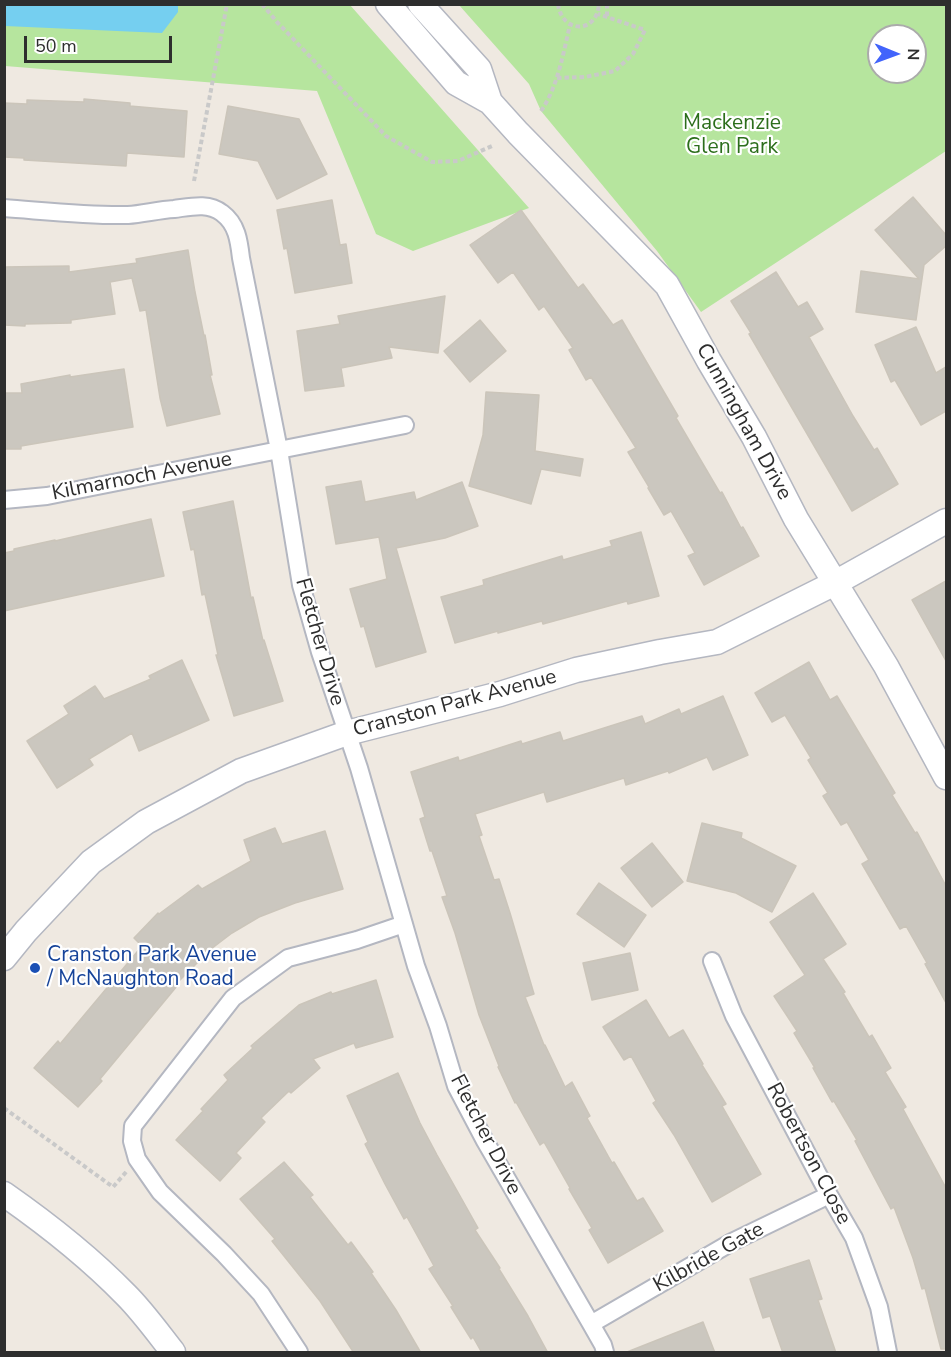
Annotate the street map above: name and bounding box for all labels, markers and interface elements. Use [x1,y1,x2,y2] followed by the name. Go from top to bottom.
[27,24,176,62] scale bar
[867,24,927,84] north arrow
[35,34,77,58] text: 50 m
[902,48,924,60] text: N
[683,111,781,161] park label: Mackenzie Glen Park
[690,339,796,505] street label: Cunningham Drive
[50,447,234,507] street label: Kilmarnoch Avenue
[289,575,349,709] street label: Fletcher Drive
[350,665,560,743] street label: Cranston Park Avenue
[47,943,257,993] place label: Cranston Park Avenue / McNaughton Road
[28,961,42,975] marker: Cranston Park Avenue / McNaughton Road
[444,1071,526,1199] street label: Fletcher Drive
[760,1079,856,1229] street label: Robertson Close
[649,1217,769,1299] street label: Kilbride Gate

